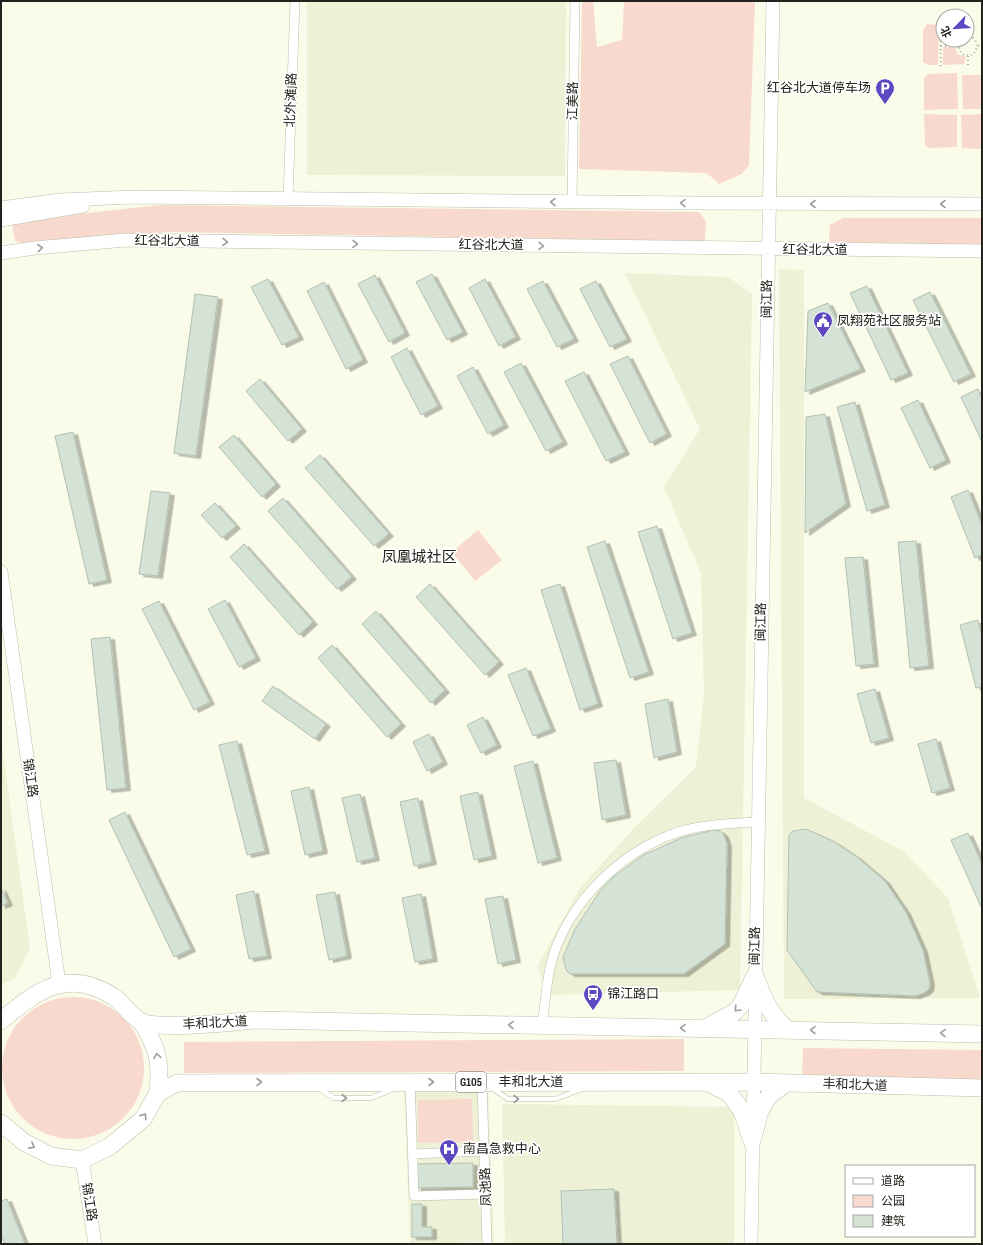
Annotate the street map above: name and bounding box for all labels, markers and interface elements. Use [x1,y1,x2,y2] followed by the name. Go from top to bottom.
[935,8,975,48] north arrow
[938,24,955,40] text: 北
[282,72,300,128] street label: 北外滩J路
[874,77,896,105] parking icon: 红谷北大道停车场
[767,80,871,96] place label: 红谷北大道停车场
[565,81,581,121] street label: 江美路
[550,198,556,206] one-way arrow
[680,199,686,207] one-way arrow
[810,200,816,208] one-way arrow
[940,200,946,208] one-way arrow
[134,232,200,250] street label: 红谷北大道
[458,236,524,254] street label: 红谷北大道
[222,238,228,246] one-way arrow
[352,239,358,248] one-way arrow
[782,241,848,259] street label: 红谷北大道
[538,242,544,250] one-way arrow
[37,243,43,252] one-way arrow
[759,279,775,319] street label: 闽江路
[812,310,834,338] public building icon: 凤翔苑社区服务站
[837,313,941,329] place label: 凤翔苑社区服务站
[381,548,457,567] district label: 凤凰城社区
[753,602,769,642] street label: 闽江路
[19,758,41,798] street label: 锦江路
[747,926,763,966] street label: 闽江路
[582,983,604,1011] bus stop icon: 锦江路口
[607,986,659,1002] place label: 锦江路口
[734,1004,741,1012] one-way arrow
[182,1013,248,1033] street label: 丰和北大道
[508,1021,514,1029] one-way arrow
[680,1024,686,1032] one-way arrow
[810,1026,816,1035] one-way arrow
[940,1029,946,1037] one-way arrow
[153,1053,162,1059] one-way arrow
[456,1072,486,1092] road number: G105
[498,1074,564,1090] street label: 丰和北大道
[822,1076,888,1094] street label: 丰和北大道
[256,1078,262,1086] one-way arrow
[428,1078,434,1086] one-way arrow
[341,1094,347,1102] one-way arrow
[513,1095,519,1103] one-way arrow
[139,1113,146,1120] one-way arrow
[438,1138,460,1166] hospital icon: 南昌急救中心
[463,1141,541,1157] place label: 南昌急救中心
[28,1142,35,1149] one-way arrow
[845,1165,975,1237] legend
[477,1167,495,1207] street label: 凤池路
[881,1174,905,1189] text: 道路
[78,1181,100,1223] street label: 锦江路
[881,1194,905,1209] text: 公园
[881,1214,905,1229] text: 建筑

